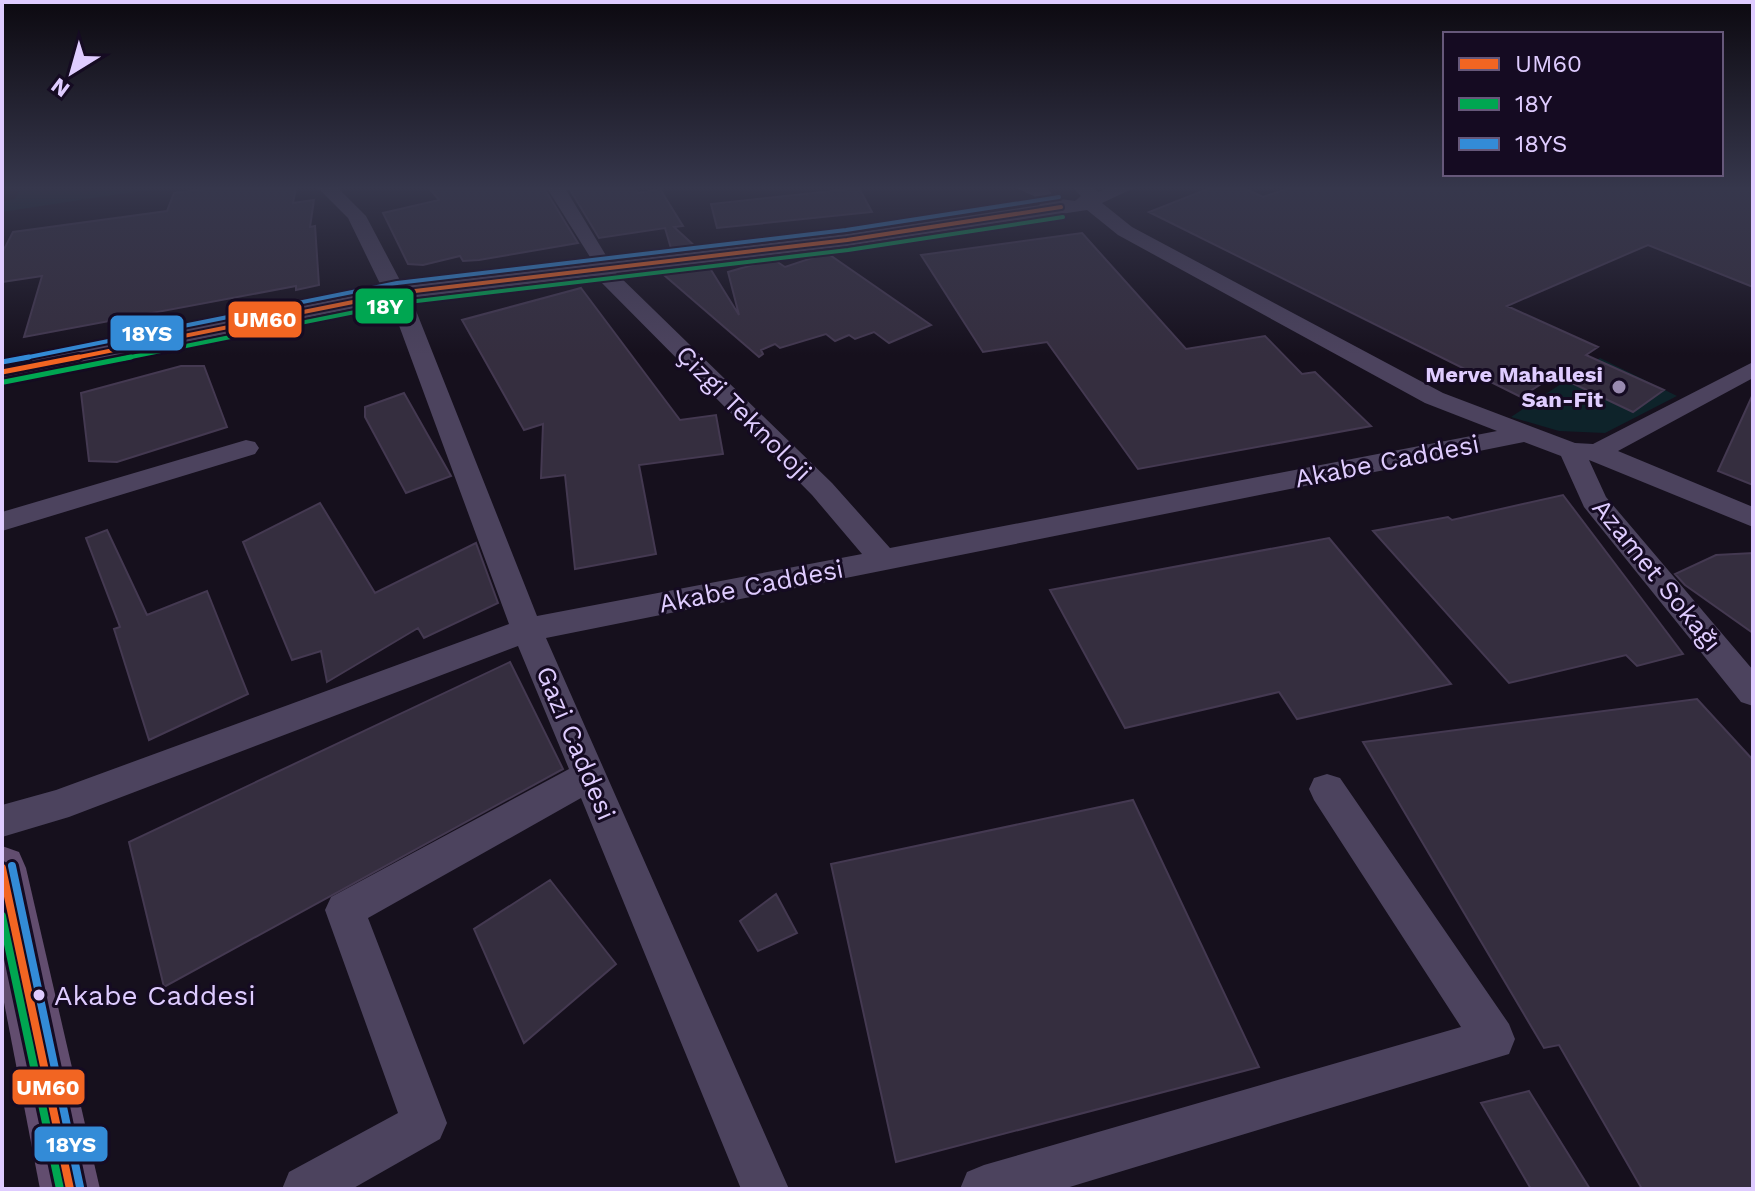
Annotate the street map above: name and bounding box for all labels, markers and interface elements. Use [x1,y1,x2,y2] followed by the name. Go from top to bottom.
[32,32,112,112] north arrow
[1443,32,1723,176] legend
[1515,50,1582,78] text: UM60
[46,73,74,102] text: N
[1515,90,1553,118] text: 18Y
[1515,130,1567,158] text: 18YS
[354,287,415,325] line badge: 18Y
[367,294,404,319] text: 18Y
[227,300,303,339] line badge: UM60
[233,307,297,332] text: UM60
[109,314,185,352] line badge: 18YS
[122,321,172,346] text: 18YS
[670,339,818,487] street label: Çizgi Teknoloji
[1425,362,1603,412] place label: Merve Mahallesi San-Fit
[1610,378,1628,396] marker: Merve Mahallesi San-Fit
[1292,428,1482,494] street label: Akabe Caddesi
[1586,493,1728,657] street label: Azamet Sokağı
[656,553,846,619] street label: Akabe Caddesi
[530,662,622,824] street label: Gazi Caddesi
[54,979,256,1012] place label: Akabe Caddesi
[31,987,47,1003] marker: Akabe Caddesi
[11,1068,86,1106] line badge: UM60
[16,1075,80,1100] text: UM60
[33,1125,109,1163] line badge: 18YS
[46,1132,96,1157] text: 18YS

